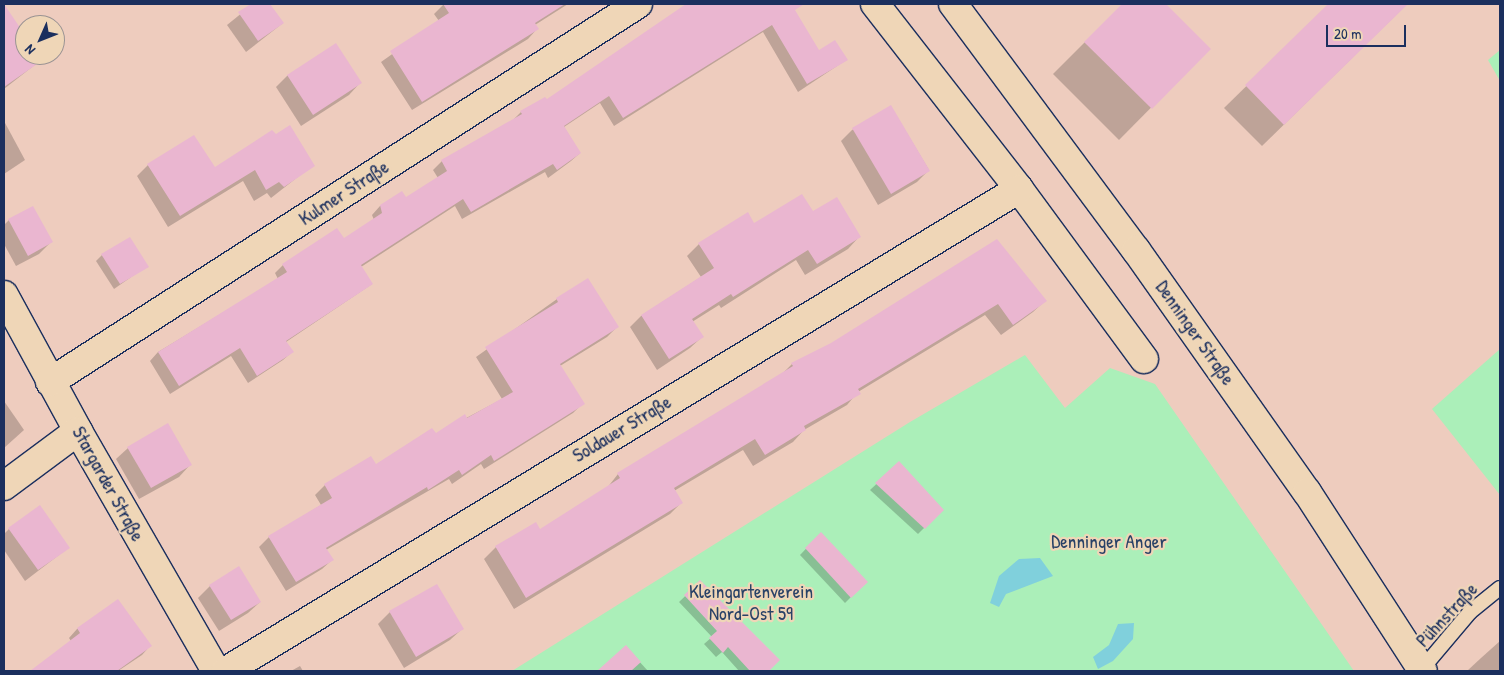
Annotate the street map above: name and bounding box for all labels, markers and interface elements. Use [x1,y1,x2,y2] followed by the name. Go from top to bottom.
[15,15,65,65] north arrow
[1329,15,1409,47] scale bar
[1334,23,1361,44] text: 20 m
[20,41,39,59] text: N
[295,156,393,230] street label: Kulmer Straße
[1151,277,1239,389] street label: Denninger Straße
[569,391,675,467] street label: Soldauer Straße
[67,423,149,545] street label: Stargarder Straße
[1051,531,1167,553] park label: Denninger Anger
[1412,578,1482,652] street label: Pühnstraße
[689,581,813,625] park label: Kleingartenverein Nord-Ost 59

